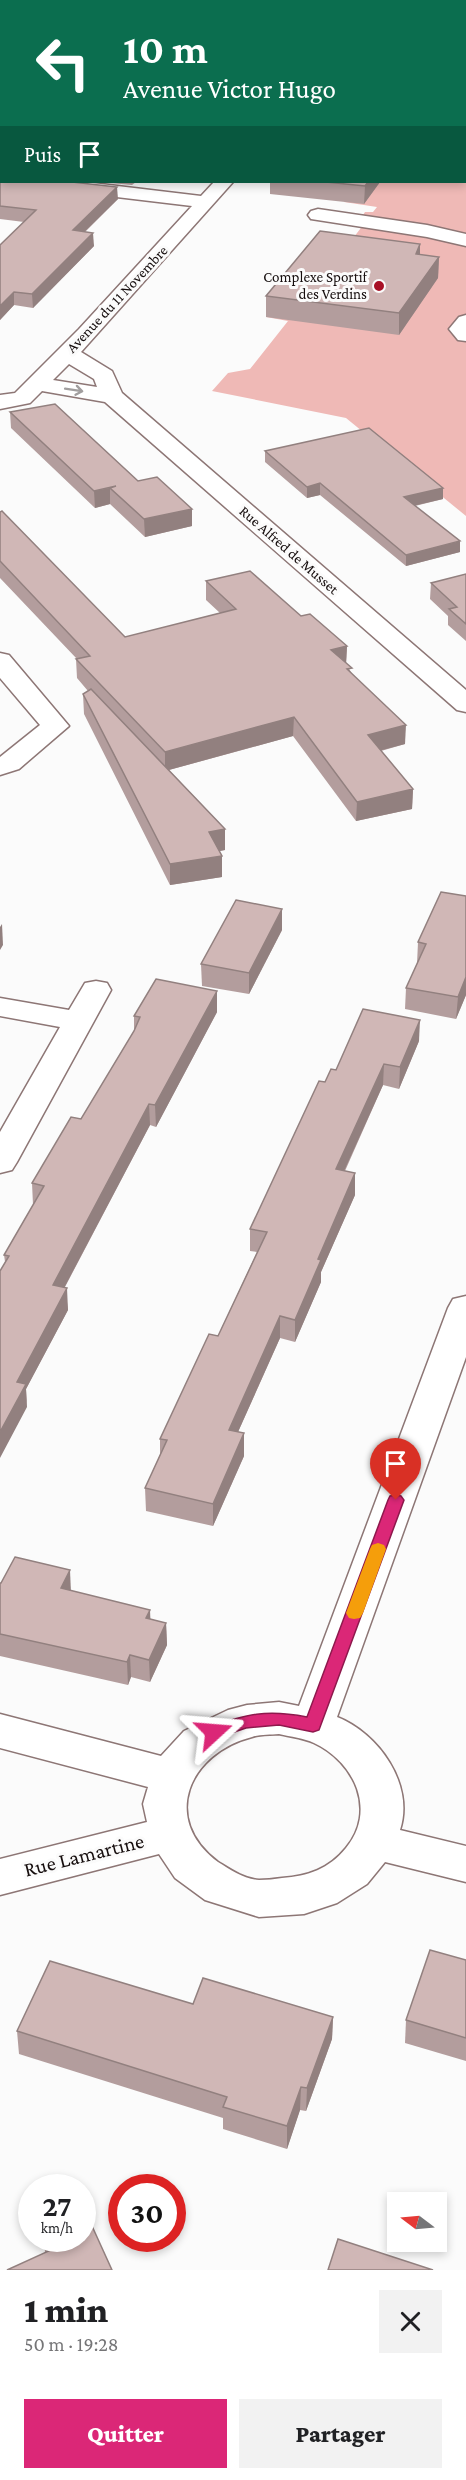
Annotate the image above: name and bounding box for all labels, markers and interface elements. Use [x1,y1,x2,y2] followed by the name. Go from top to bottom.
[24,24,102,102] icon: left
[123,25,208,72] text: 10 m
[123,74,336,104] text: Avenue Victor Hugo
[73,138,106,171] icon: arrive
[24,142,61,167] text: Puis
[63,242,171,356] street label: Avenue du 11 Novembre
[263,269,369,302] place label: Complexe Sportif des Verdins
[372,279,386,293] marker: Complexe Sportif des Verdins
[64,385,84,396] one-way arrow
[236,503,342,598] street label: Rue Alfred de Musset
[370,1438,421,1500] pin
[379,1447,412,1480] icon: arrive
[182,1700,246,1764] position arrow
[21,1828,147,1882] street label: Rue Lamartine
[108,2174,186,2252] speed limit sign: 30
[42,2189,72,2222] text: 27
[387,2192,447,2252] north arrow
[387,2192,447,2252] map controls
[41,2220,73,2236] text: km/h
[24,2290,108,2330] text: 1 min
[379,2290,442,2353] button: close
[24,2333,119,2355] text: 50 m · 19:28
[24,2399,227,2468] button: Quitter
[239,2399,442,2468] button: Partager

